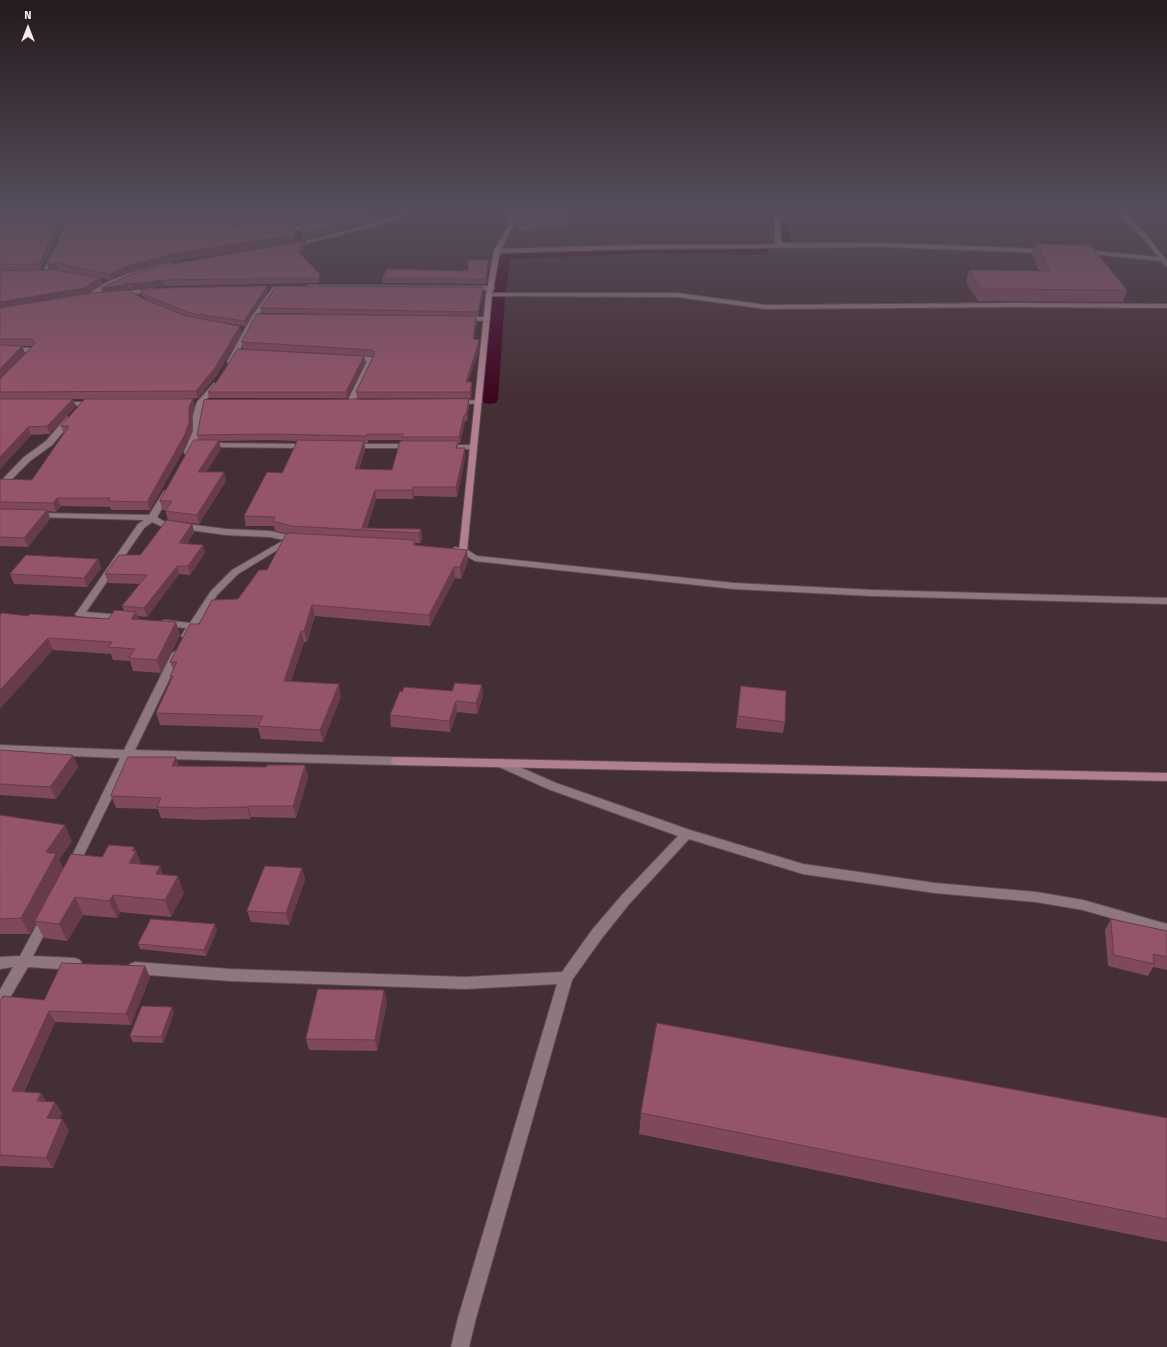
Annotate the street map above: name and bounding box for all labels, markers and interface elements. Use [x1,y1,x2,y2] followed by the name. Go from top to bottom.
[8,8,48,48] north arrow
[24,9,32,22] text: N

